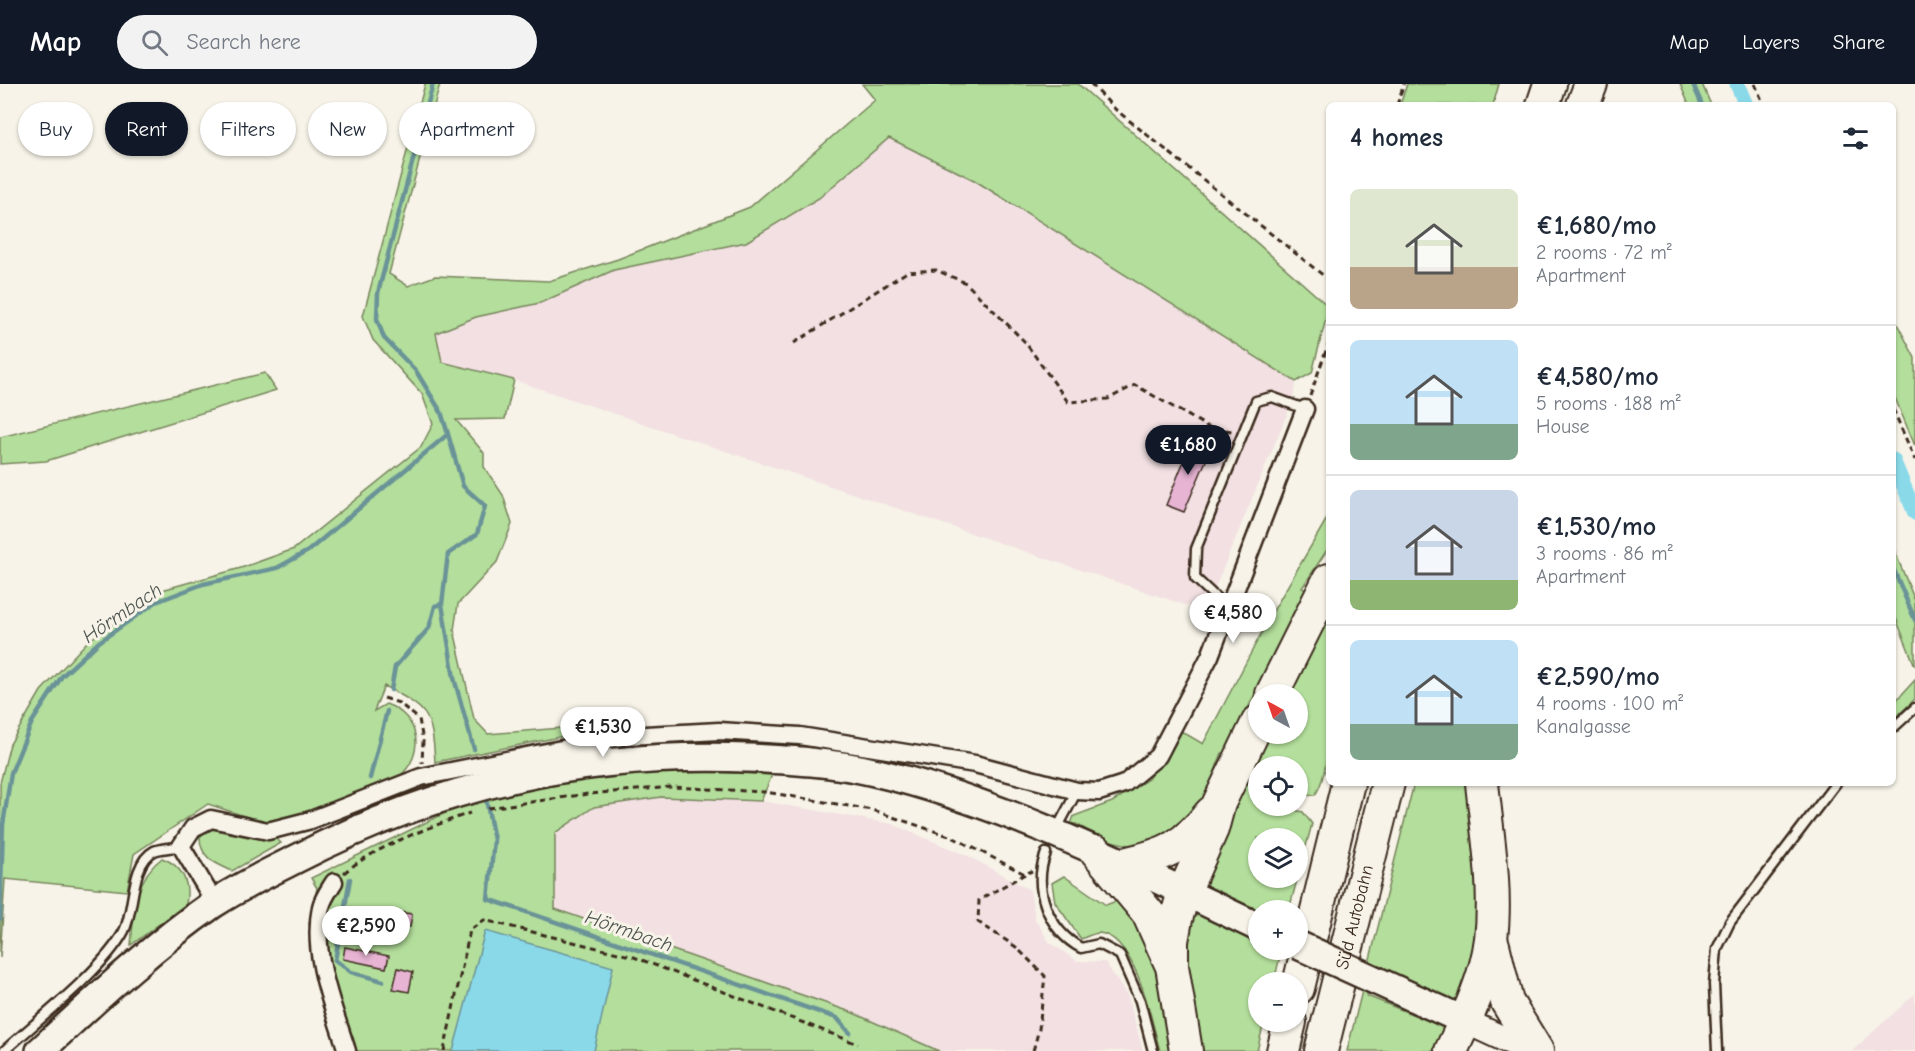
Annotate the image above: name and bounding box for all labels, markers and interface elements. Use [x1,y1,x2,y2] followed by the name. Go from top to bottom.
[117,15,537,69] search box
[30,26,81,58] text: Map
[138,26,171,59] icon: search
[186,29,301,55] text: Search here
[1670,30,1709,54] text: Map
[1742,30,1800,54] text: Layers
[1833,30,1885,54] text: Share
[18,102,93,156] chip: Buy
[105,102,188,156] chip: Rent
[200,102,296,156] chip: Filters
[308,102,387,156] chip: New
[399,102,535,156] chip: Apartment
[1839,122,1872,155] icon: filters
[1350,123,1443,153] text: 4 homes
[1536,211,1656,241] text: €1,680/mo
[1398,213,1470,285] icon: home
[1536,241,1672,264] text: 2 rooms · 72 m²
[1536,264,1626,287] text: Apartment
[1536,362,1659,392] text: €4,580/mo
[1398,364,1470,436] icon: home
[1536,392,1681,415] text: 5 rooms · 188 m²
[1536,415,1590,438] text: House
[1139,425,1237,476] pin: €1,680
[1159,433,1217,456] text: €1,680
[1536,512,1656,542] text: €1,530/mo
[1398,514,1470,586] icon: home
[1536,542,1673,565] text: 3 rooms · 86 m²
[1536,565,1626,588] text: Apartment
[78,578,166,648] water label: Hörmbach
[1184,593,1282,644] pin: €4,580
[1203,601,1263,624] text: €4,580
[1536,662,1660,692] text: €2,590/mo
[1398,664,1470,736] icon: home
[1248,684,1308,744] north arrow
[1248,684,1308,1032] map controls
[1536,692,1683,715] text: 4 rooms · 100 m²
[554,707,652,758] pin: €1,530
[574,715,632,738] text: €1,530
[1536,715,1631,738] text: Kanalgasse
[1248,756,1308,816] button: locate
[1248,828,1308,888] button: layers
[1331,863,1378,972] street label: Süd Autobahn
[1248,900,1308,960] button: +
[582,905,676,957] water label: Hörmbach
[317,906,415,957] pin: €2,590
[336,914,396,937] text: €2,590
[1248,972,1308,1032] button: −

